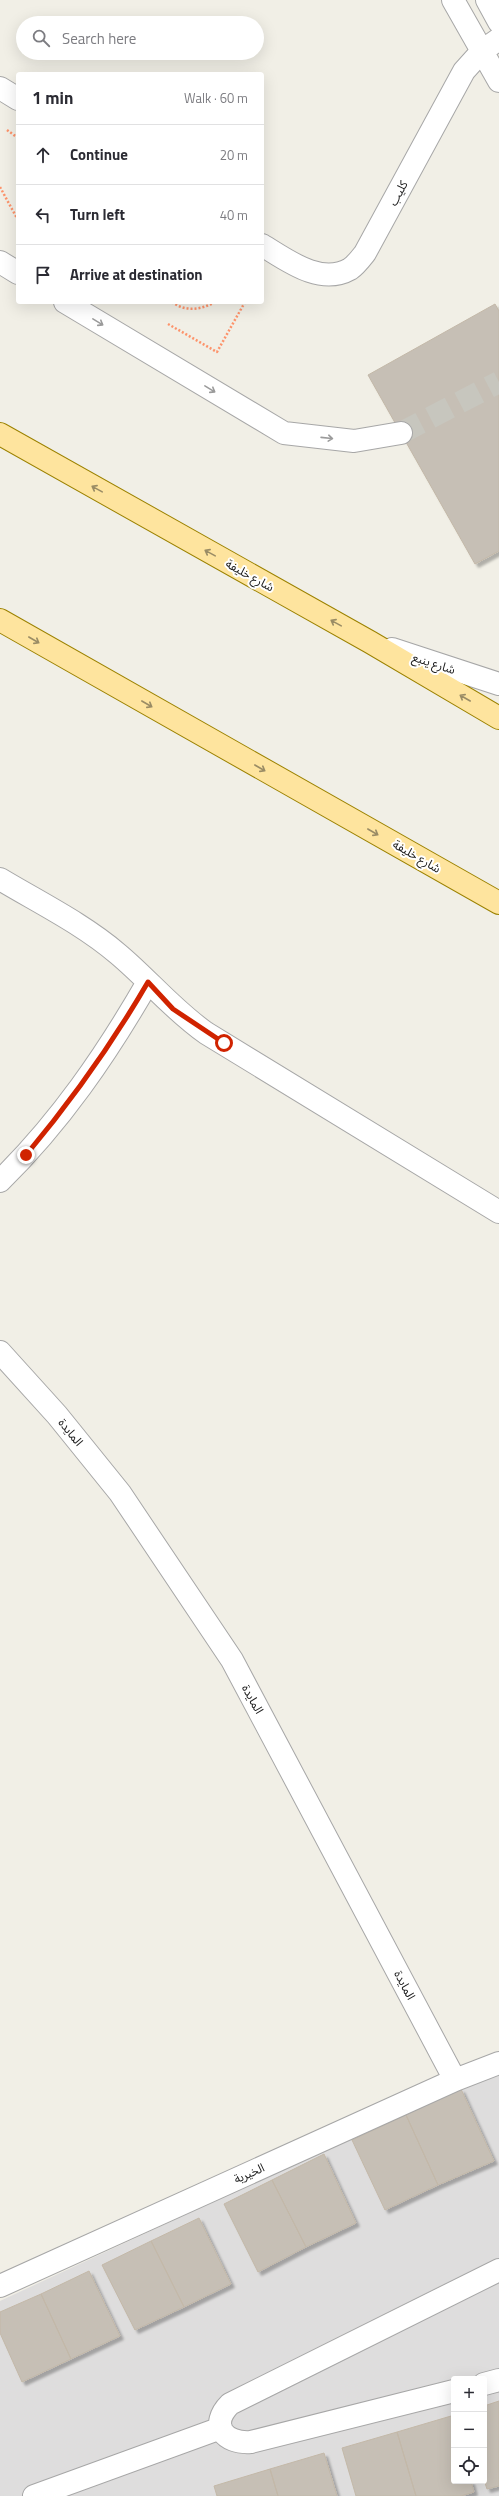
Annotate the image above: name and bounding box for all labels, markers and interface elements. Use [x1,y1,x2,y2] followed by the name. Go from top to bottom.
[16,16,264,60] search box
[30,27,52,49] icon: search
[62,27,136,50] text: Search here
[32,85,73,111] text: 1 min
[184,88,248,108] text: Walk · 60 m
[70,143,128,166] text: Continue
[32,144,54,166] icon: ahead
[220,145,248,165] text: 20 m
[383,176,413,209] street label: كليب
[70,203,125,226] text: Turn left
[32,204,54,226] icon: left
[220,205,248,225] text: 40 m
[70,263,203,286] text: Arrive at destination
[32,264,54,286] icon: arrive
[92,319,104,327] one-way arrow
[204,385,215,393] one-way arrow
[320,434,333,442] one-way arrow
[91,484,103,492] one-way arrow
[205,548,217,556] one-way arrow
[222,554,278,596] street label: شارع خليفة
[330,619,342,627] one-way arrow
[28,636,40,644] one-way arrow
[410,647,458,679] street label: شارع ينبع
[459,694,471,702] one-way arrow
[141,700,153,708] one-way arrow
[254,764,266,772] one-way arrow
[367,828,379,836] one-way arrow
[389,835,445,877] street label: شارع خليفة
[215,1034,233,1052] route start
[17,1146,35,1164] route end
[54,1414,88,1450] street label: المايدة
[237,1681,269,1717] street label: المايدة
[389,1967,421,2003] street label: المايدة
[231,2158,268,2188] street label: الخيرية
[451,2376,487,2484] map controls
[451,2376,487,2412] button: +
[451,2412,487,2448] button: −
[451,2448,487,2484] button: locate

